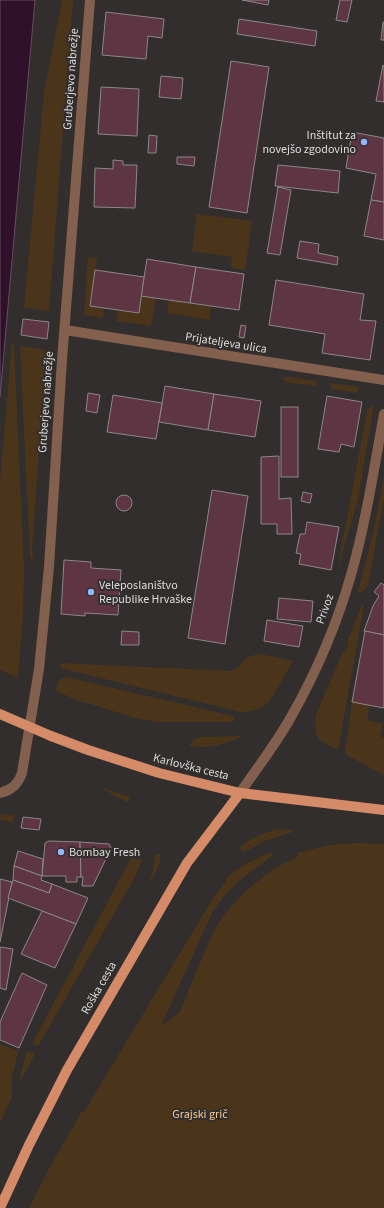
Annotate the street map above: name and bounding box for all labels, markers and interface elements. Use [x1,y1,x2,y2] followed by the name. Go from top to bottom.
[59,28,83,130] street label: Gruberjevo nabrežje
[262,127,356,158] place label: Inštitut za novejšo zgodovino
[359,137,369,147] marker: Inštitut za novejšo zgodovino
[184,328,268,358] street label: Prijateljeva ulica
[34,351,58,453] street label: Gruberjevo nabrežje
[99,577,192,608] place label: Veleposlaništvo Republike Hrvaške
[86,587,96,597] marker: Veleposlaništvo Republike Hrvaške
[312,592,338,626] street label: Privoz
[151,749,231,785] street label: Karlovška cesta
[69,844,140,861] place label: Bombay Fresh
[56,847,66,857] marker: Bombay Fresh
[77,959,121,1017] street label: Roška cesta
[172,1106,228,1123] park label: Grajski grič

